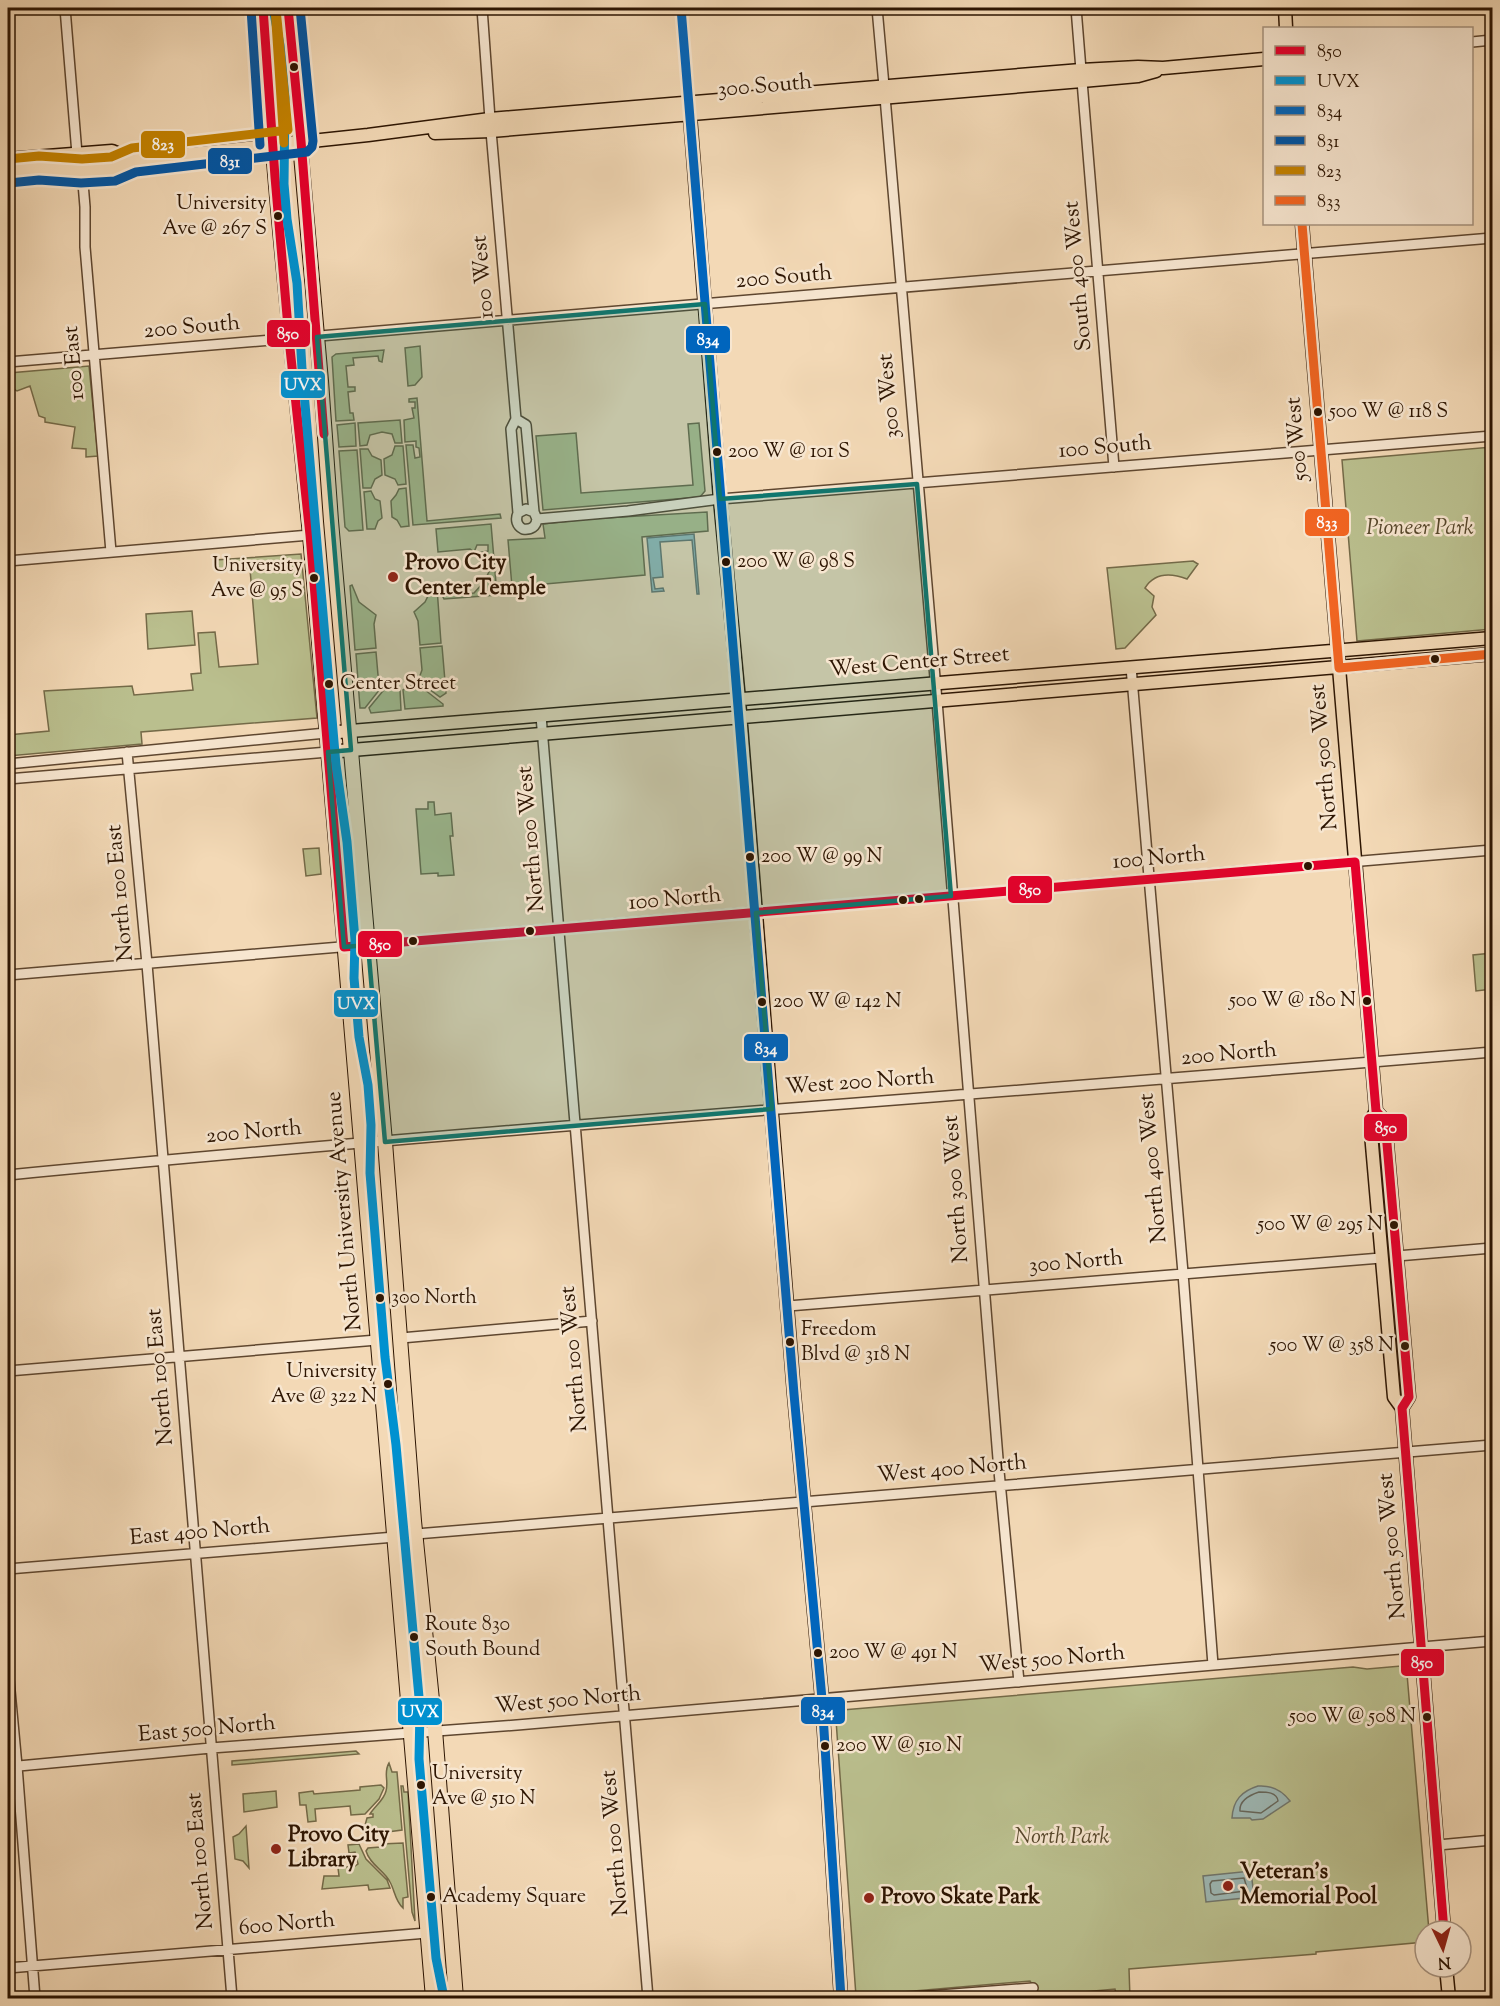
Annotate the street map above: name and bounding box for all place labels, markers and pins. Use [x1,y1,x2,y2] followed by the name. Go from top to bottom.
[288,61,300,73] unlabelled marker
[162,190,267,244] place label: University Ave @ 267 S
[272,210,284,222] marker: University Ave @ 267 S
[1328,398,1448,427] place label: 500 W @ 118 S
[1312,406,1324,418] marker: 500 W @ 118 S
[728,438,850,467] place label: 200 W @ 101 S
[711,446,723,458] marker: 200 W @ 101 S
[405,548,546,605] place label: Provo City Center Temple
[737,548,855,577] place label: 200 W @ 98 S
[211,552,303,606] place label: University Ave @ 95 S
[720,556,732,568] marker: 200 W @ 98 S
[386,570,400,584] marker: Provo City Center Temple
[308,572,320,584] marker: University Ave @ 95 S
[1429,653,1441,665] unlabelled marker
[340,670,456,699] place label: Center Street
[323,678,335,690] marker: Center Street
[761,843,883,872] place label: 200 W @ 99 N
[744,851,756,863] marker: 200 W @ 99 N
[1302,860,1314,872] unlabelled marker
[913,893,925,905] unlabelled marker
[897,894,909,906] unlabelled marker
[524,925,536,937] unlabelled marker
[407,935,419,947] unlabelled marker
[1228,987,1356,1016] place label: 500 W @ 180 N
[773,988,901,1017] place label: 200 W @ 142 N
[1361,995,1373,1007] marker: 500 W @ 180 N
[756,996,768,1008] marker: 200 W @ 142 N
[1256,1211,1383,1240] place label: 500 W @ 295 N
[1388,1219,1400,1231] marker: 500 W @ 295 N
[391,1284,477,1313] place label: 300 North
[374,1292,386,1304] marker: 300 North
[801,1316,910,1370] place label: Freedom Blvd @ 318 N
[1268,1332,1394,1361] place label: 500 W @ 358 N
[784,1336,796,1348] marker: Freedom Blvd @ 318 N
[1399,1340,1411,1352] marker: 500 W @ 358 N
[271,1358,377,1412] place label: University Ave @ 322 N
[382,1378,394,1390] marker: University Ave @ 322 N
[425,1611,540,1665] place label: Route 830 South Bound
[408,1631,420,1643] marker: Route 830 South Bound
[829,1639,958,1668] place label: 200 W @ 491 N
[812,1647,824,1659] marker: 200 W @ 491 N
[1288,1703,1416,1732] place label: 500 W @ 508 N
[1421,1711,1433,1723] marker: 500 W @ 508 N
[836,1732,962,1761] place label: 200 W @ 510 N
[819,1740,831,1752] marker: 200 W @ 510 N
[432,1760,536,1814] place label: University Ave @ 510 N
[415,1779,427,1791] marker: University Ave @ 510 N
[288,1820,389,1877] place label: Provo City Library
[269,1842,283,1856] marker: Provo City Library
[1240,1857,1378,1914] place label: Veteran's Memorial Pool
[1221,1879,1235,1893] marker: Veteran's Memorial Pool
[881,1882,1040,1914] place label: Provo Skate Park
[442,1883,586,1912] place label: Academy Square
[425,1891,437,1903] marker: Academy Square
[862,1891,876,1905] marker: Provo Skate Park

